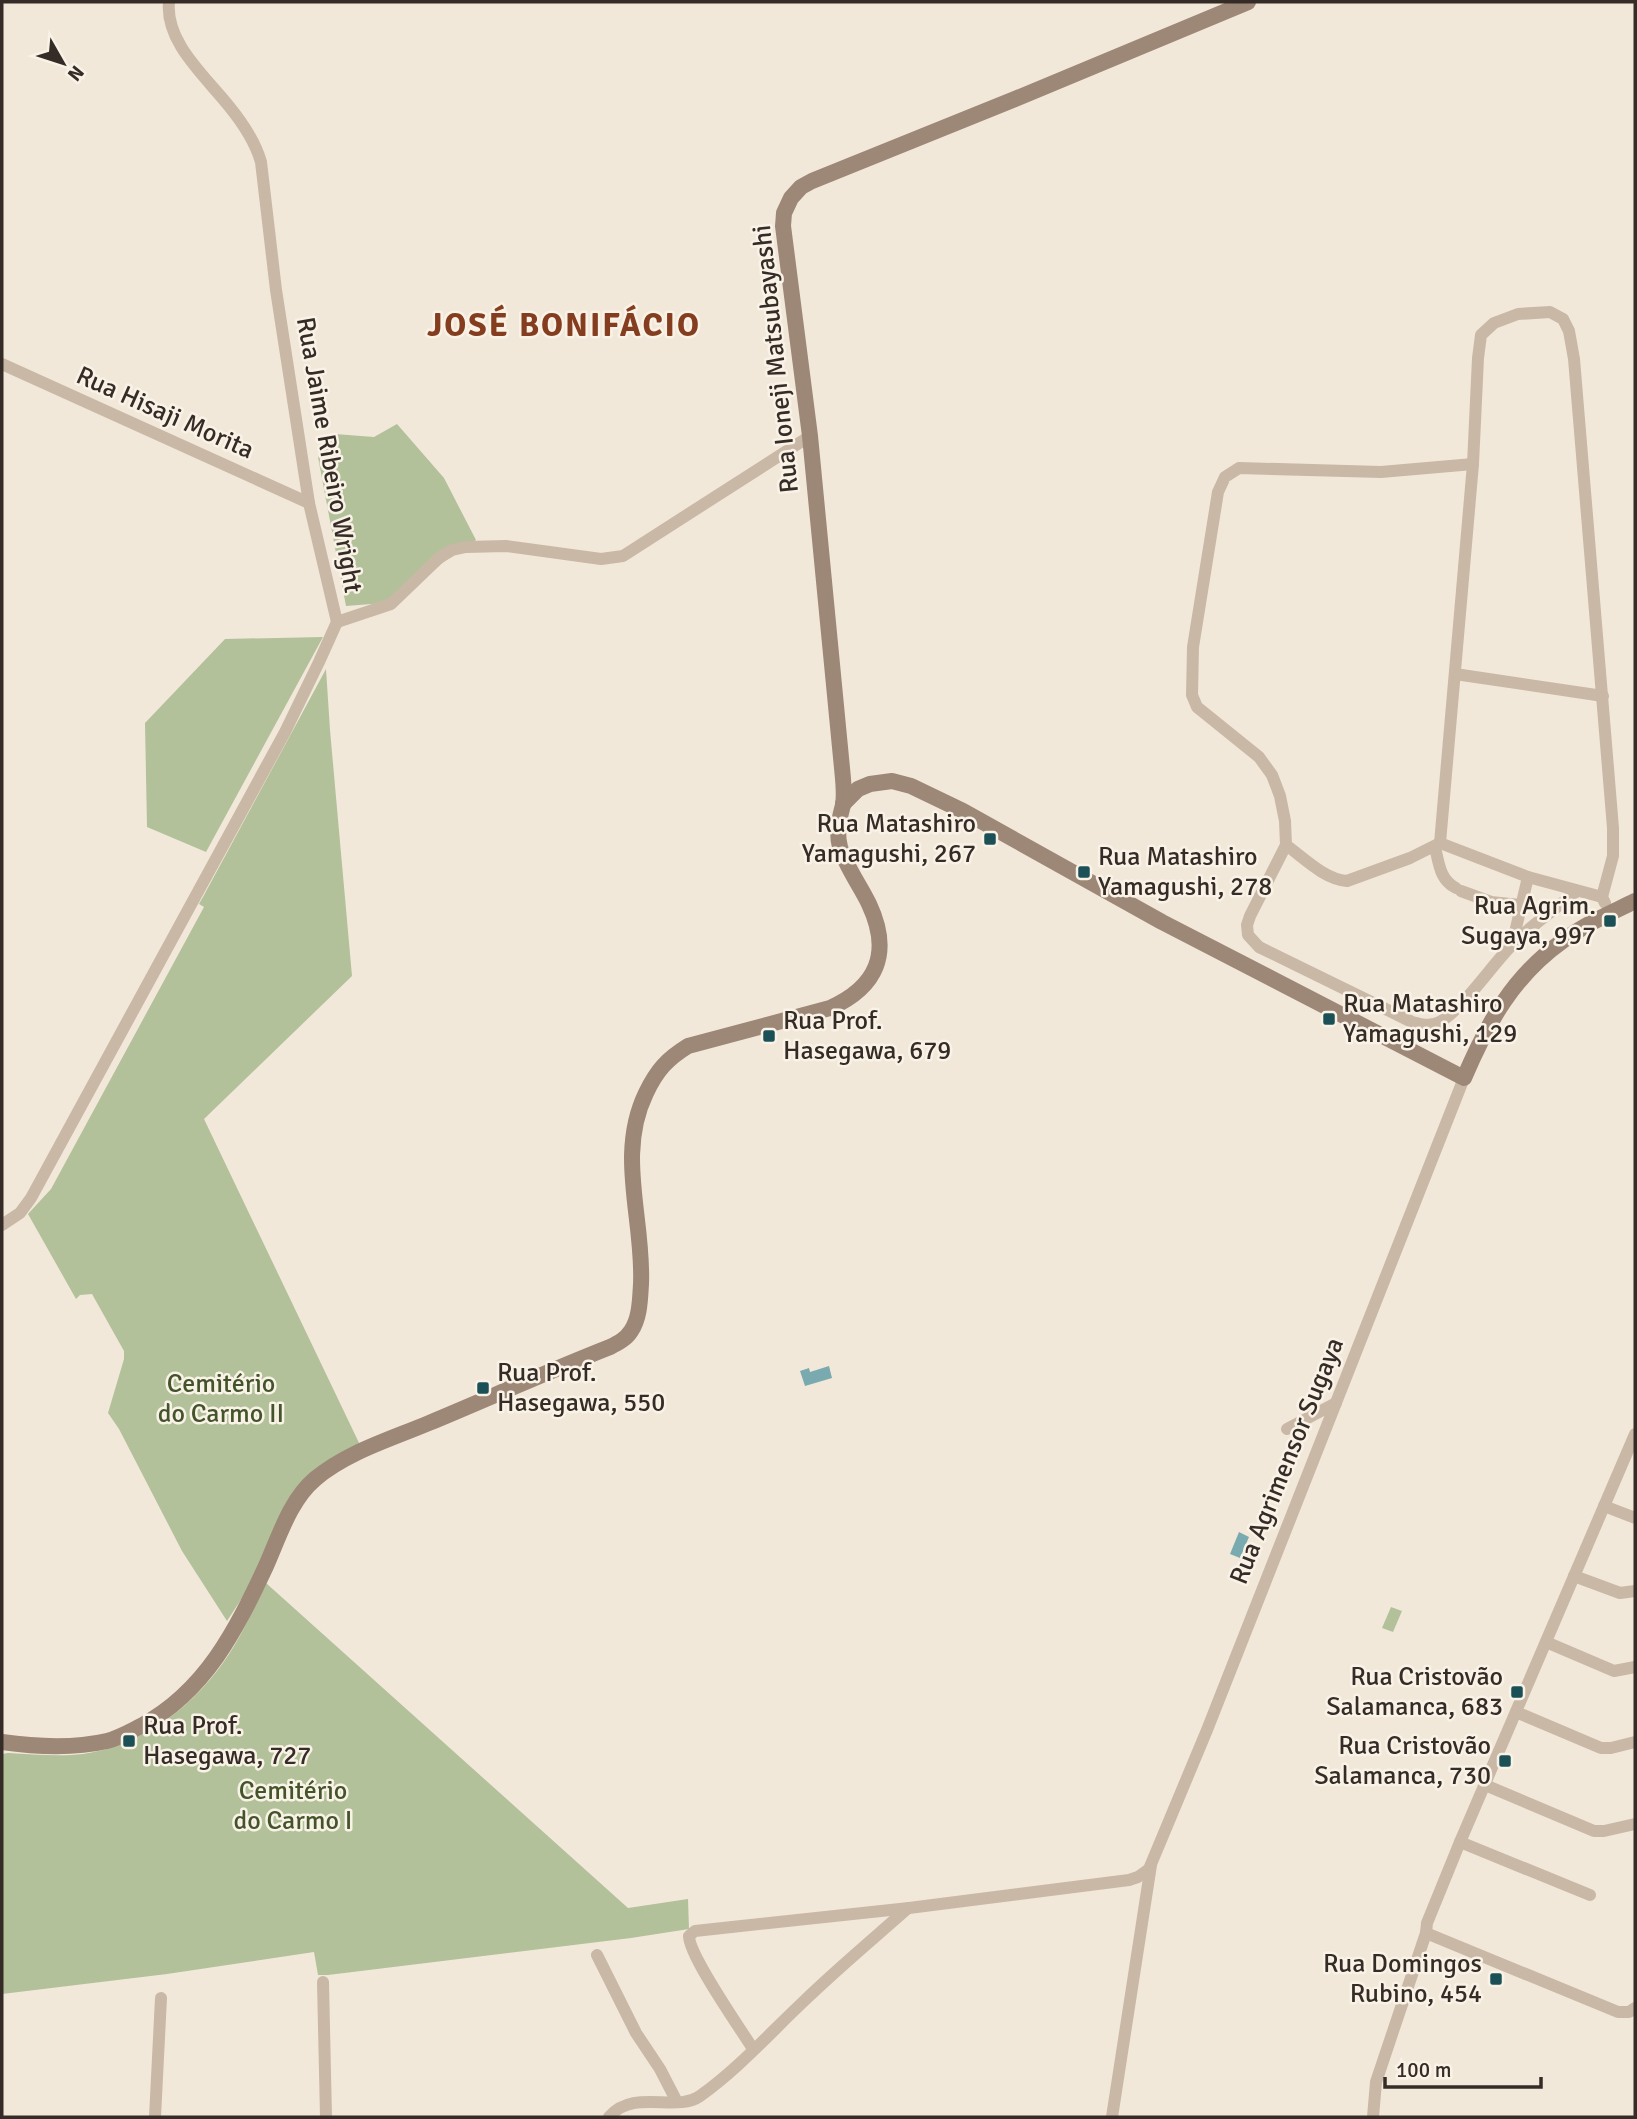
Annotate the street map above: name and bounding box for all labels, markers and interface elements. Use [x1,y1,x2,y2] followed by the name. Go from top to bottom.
[28,28,98,98] north arrow
[62,60,89,86] text: N
[746,223,806,495] street label: Rua Ioneji Matsubayashi
[427,304,701,346] district label: JOSÉ BONIFÁCIO
[289,315,369,595] street label: Rua Jaime Ribeiro Wright
[71,360,259,466] street label: Rua Hisaji Morita
[802,808,976,870] place label: Rua Matashiro Yamagushi, 267
[982,831,998,847] marker: Rua Matashiro Yamagushi, 267
[1098,841,1272,903] place label: Rua Matashiro Yamagushi, 278
[1076,864,1092,880] marker: Rua Matashiro Yamagushi, 278
[1461,890,1596,952] place label: Rua Agrim. Sugaya, 997
[1602,913,1618,929] marker: Rua Agrim. Sugaya, 997
[1343,988,1517,1050] place label: Rua Matashiro Yamagushi, 129
[783,1005,951,1067] place label: Rua Prof. Hasegawa, 679
[1321,1011,1337,1027] marker: Rua Matashiro Yamagushi, 129
[761,1028,777,1044] marker: Rua Prof. Hasegawa, 679
[1223,1333,1351,1589] street label: Rua Agrimensor Sugaya
[497,1357,665,1419] place label: Rua Prof. Hasegawa, 550
[158,1368,284,1430] park label: Cemitério do Carmo II
[475,1380,491,1396] marker: Rua Prof. Hasegawa, 550
[1326,1661,1503,1723] place label: Rua Cristovão Salamanca, 683
[1509,1684,1525,1700] marker: Rua Cristovão Salamanca, 683
[143,1710,311,1772] place label: Rua Prof. Hasegawa, 727
[1314,1730,1491,1792] place label: Rua Cristovão Salamanca, 730
[121,1733,137,1749] marker: Rua Prof. Hasegawa, 727
[1497,1753,1513,1769] marker: Rua Cristovão Salamanca, 730
[234,1775,352,1837] park label: Cemitério do Carmo I
[1323,1948,1482,2010] place label: Rua Domingos Rubino, 454
[1488,1971,1504,1987] marker: Rua Domingos Rubino, 454
[1385,2046,1541,2090] scale bar
[1396,2057,1451,2083] text: 100 m

